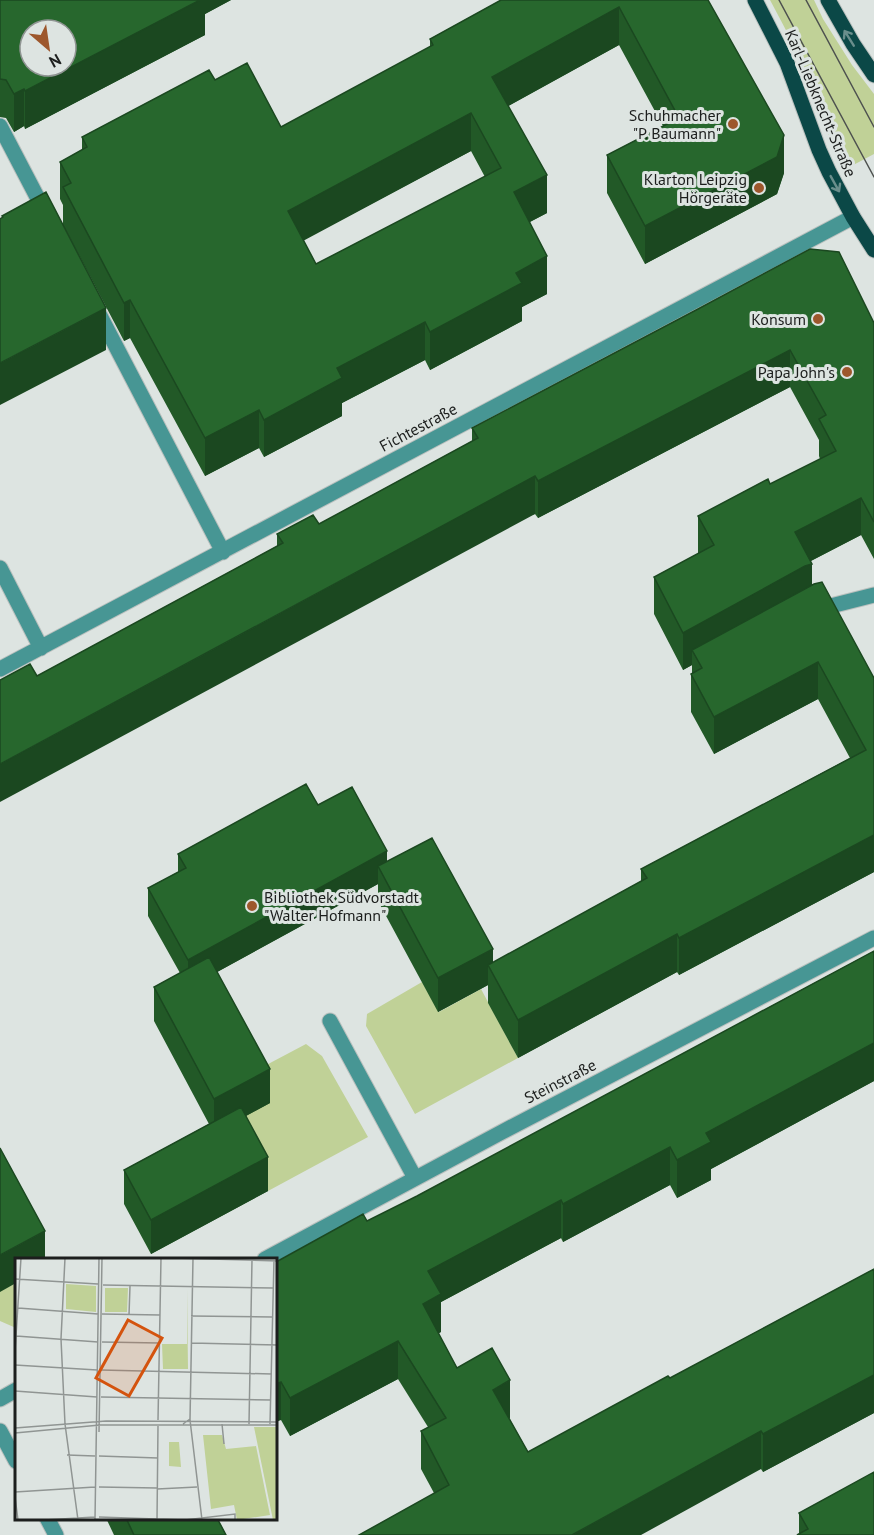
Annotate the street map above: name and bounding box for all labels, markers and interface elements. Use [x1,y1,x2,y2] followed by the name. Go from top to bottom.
[18,18,78,78] north arrow
[781,26,861,180] street label: Karl-Liebknecht-Straße
[843,30,856,47] one-way arrow
[46,50,65,72] text: N
[629,105,722,143] place label: Schuhmacher "P. Baumann"
[726,117,740,131] marker: Schuhmacher "P. Baumann"
[644,169,747,207] place label: Klarton Leipzig Hörgeräte
[829,175,841,192] one-way arrow
[752,181,766,195] marker: Klarton Leipzig Hörgeräte
[751,309,806,329] place label: Konsum
[811,312,825,326] marker: Konsum
[758,362,835,382] place label: Papa John's
[840,365,854,379] marker: Papa John's
[376,398,460,456] street label: Fichtestraße
[264,887,420,925] place label: Bibliothek Südvorstadt "Walter Hofmann"
[245,899,259,913] marker: Bibliothek Südvorstadt "Walter Hofmann"
[521,1054,599,1108] street label: Steinstraße
[15,1258,278,1520] inset map

